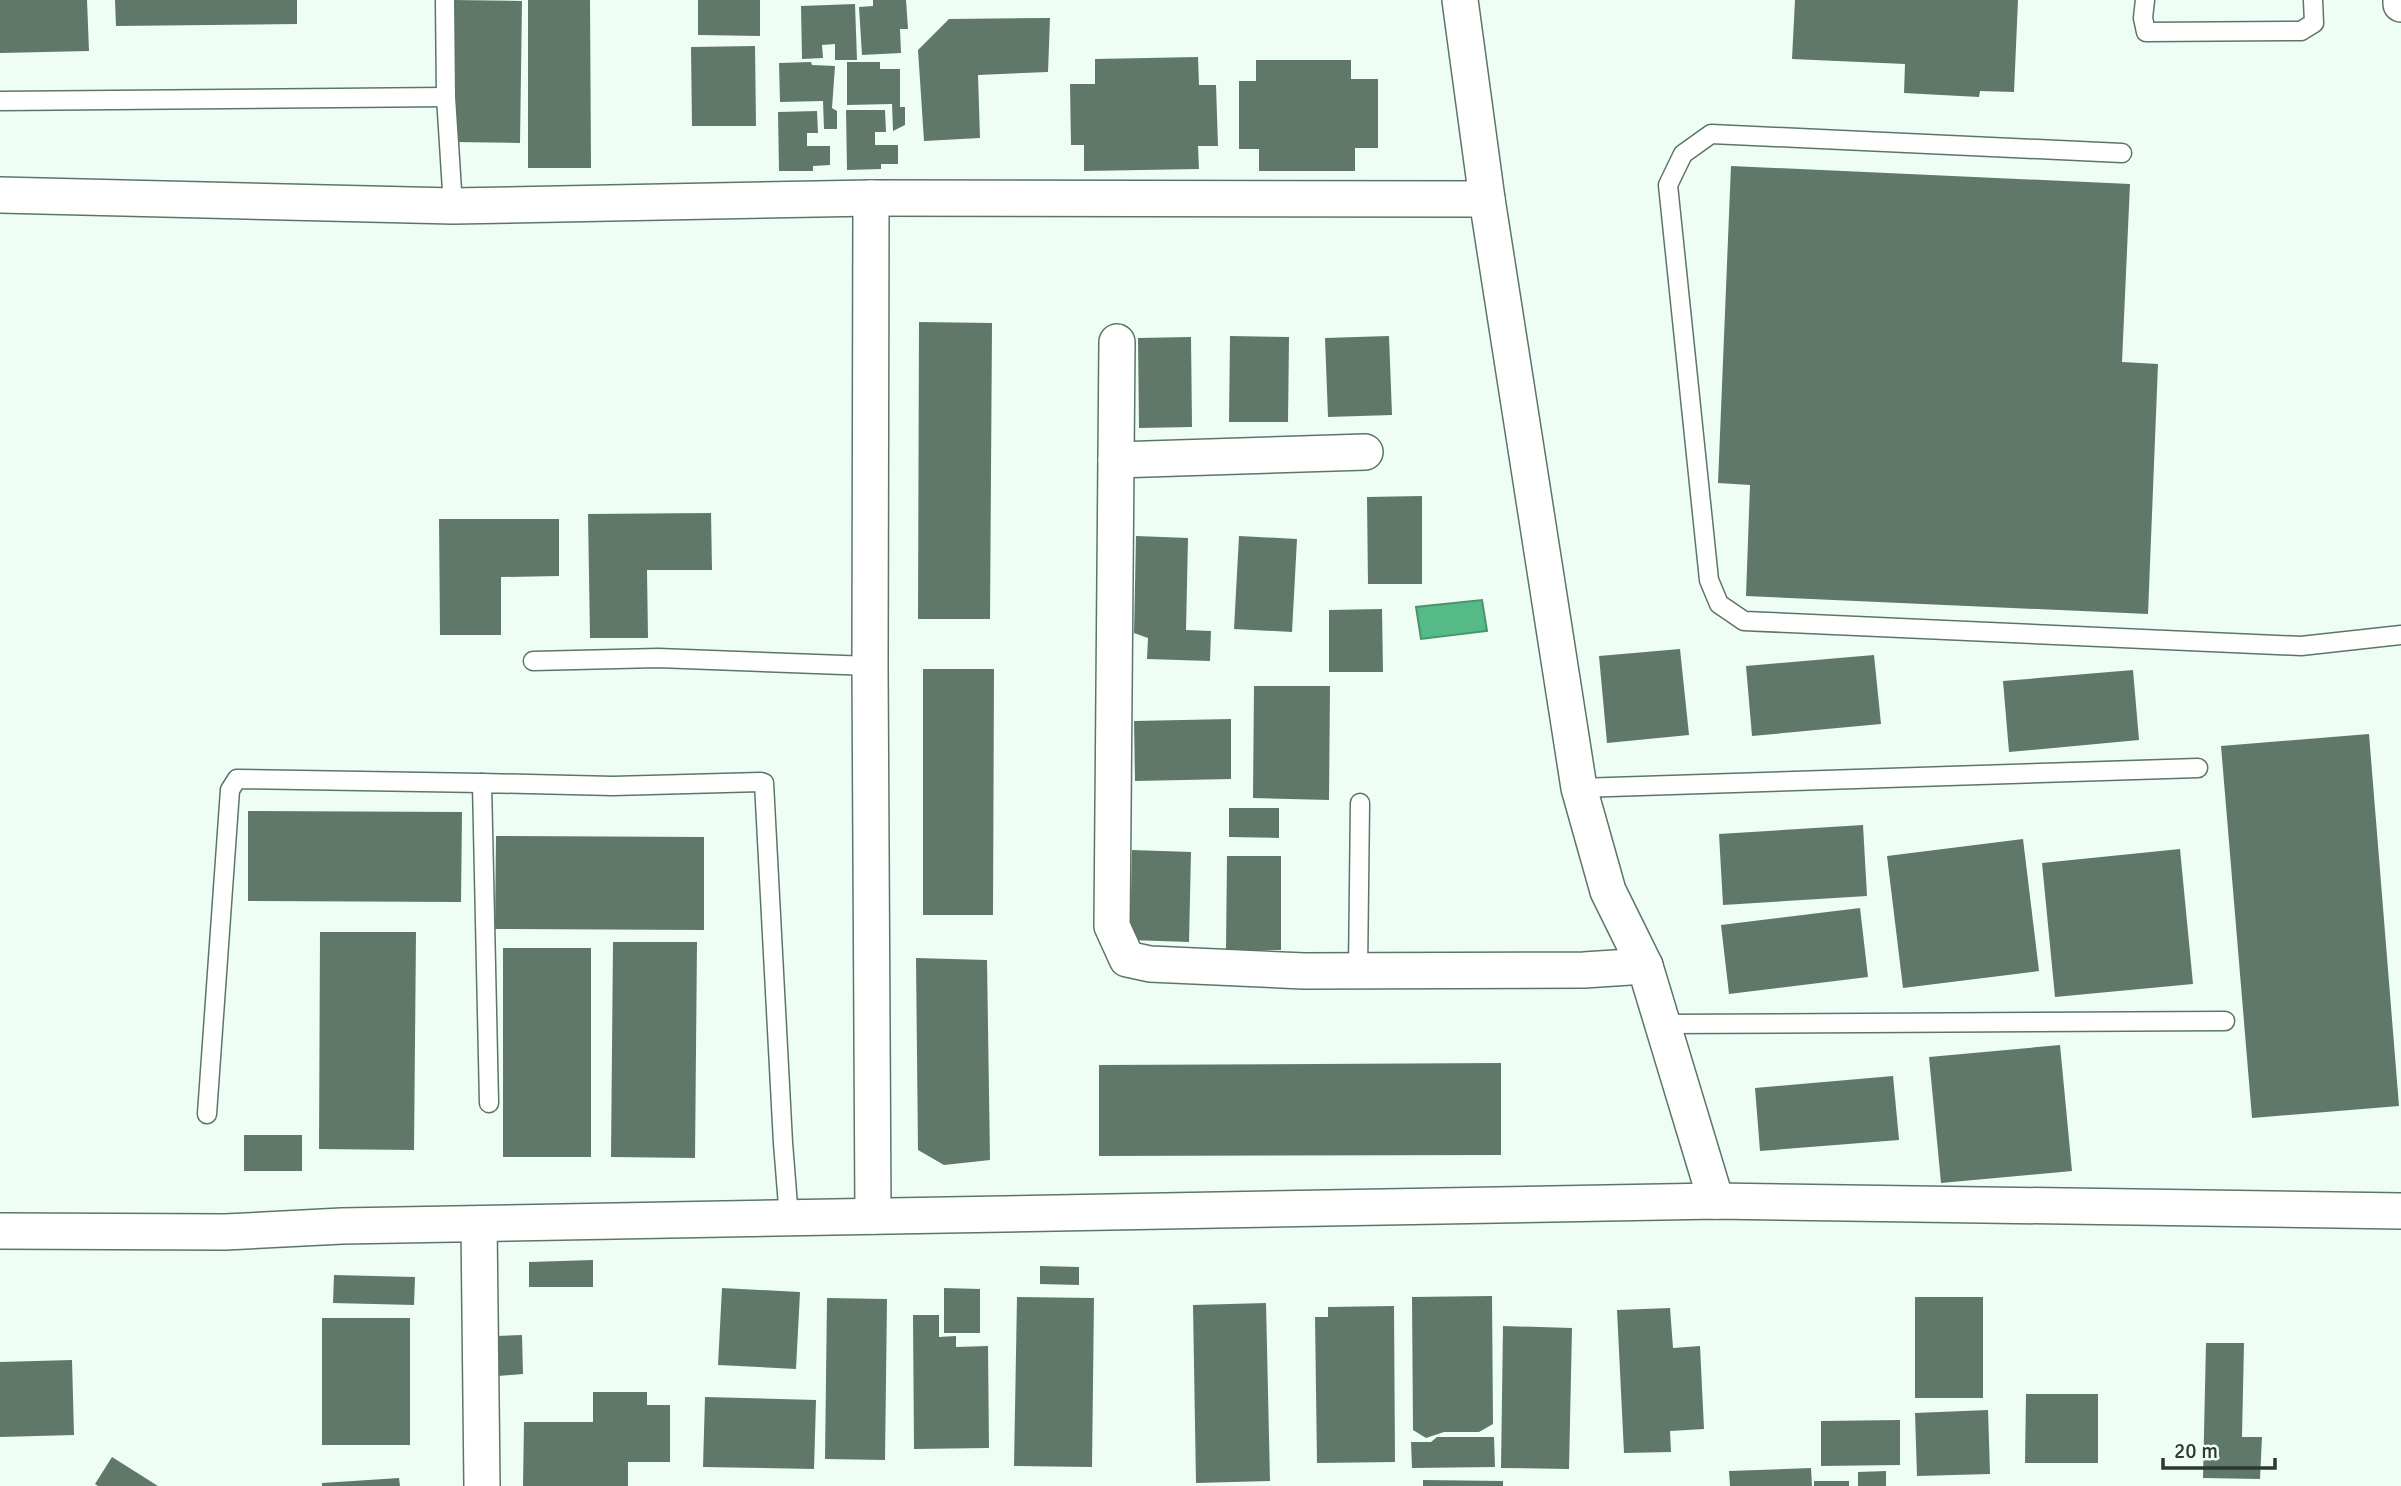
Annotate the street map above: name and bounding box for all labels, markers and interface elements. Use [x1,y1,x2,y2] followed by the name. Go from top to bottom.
[2163,1426,2275,1470] scale bar
[2174,1438,2218,1464] text: 20 m

